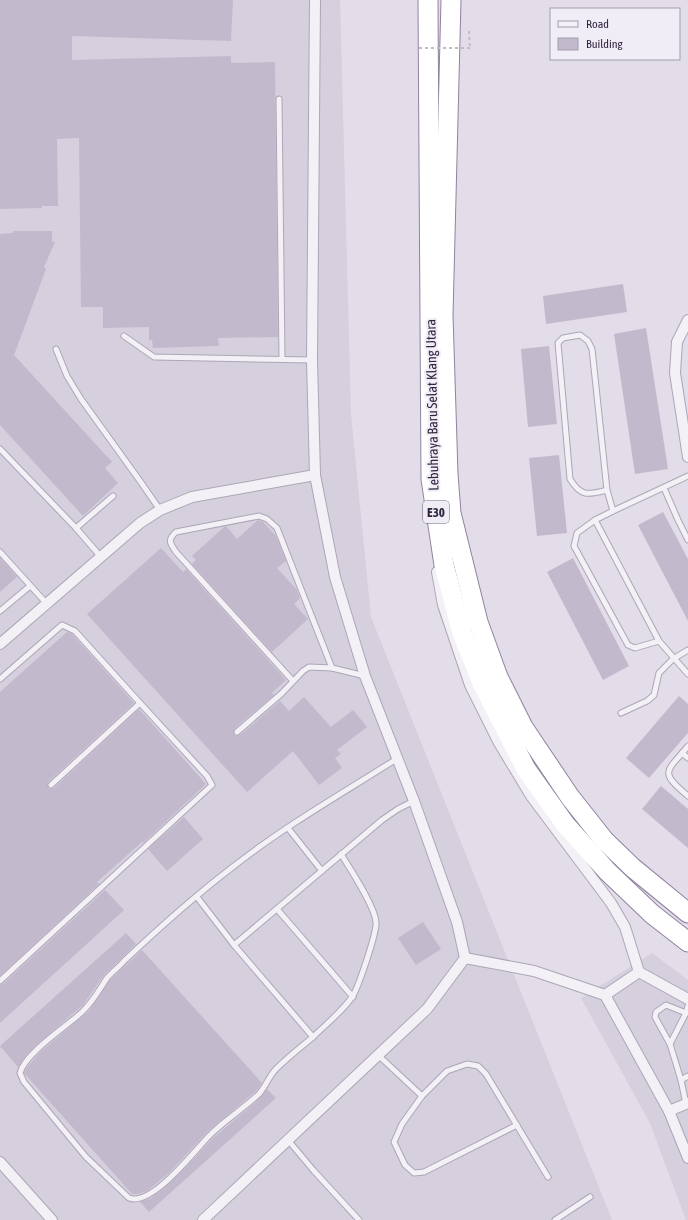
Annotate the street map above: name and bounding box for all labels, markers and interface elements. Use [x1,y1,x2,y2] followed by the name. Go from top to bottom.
[550,8,680,60] legend
[586,17,609,31] text: Road
[586,37,624,51] text: Building
[423,319,441,491] street label: Lebuhraya Baru Selat Klang Utara
[423,501,449,523] road number: E30

